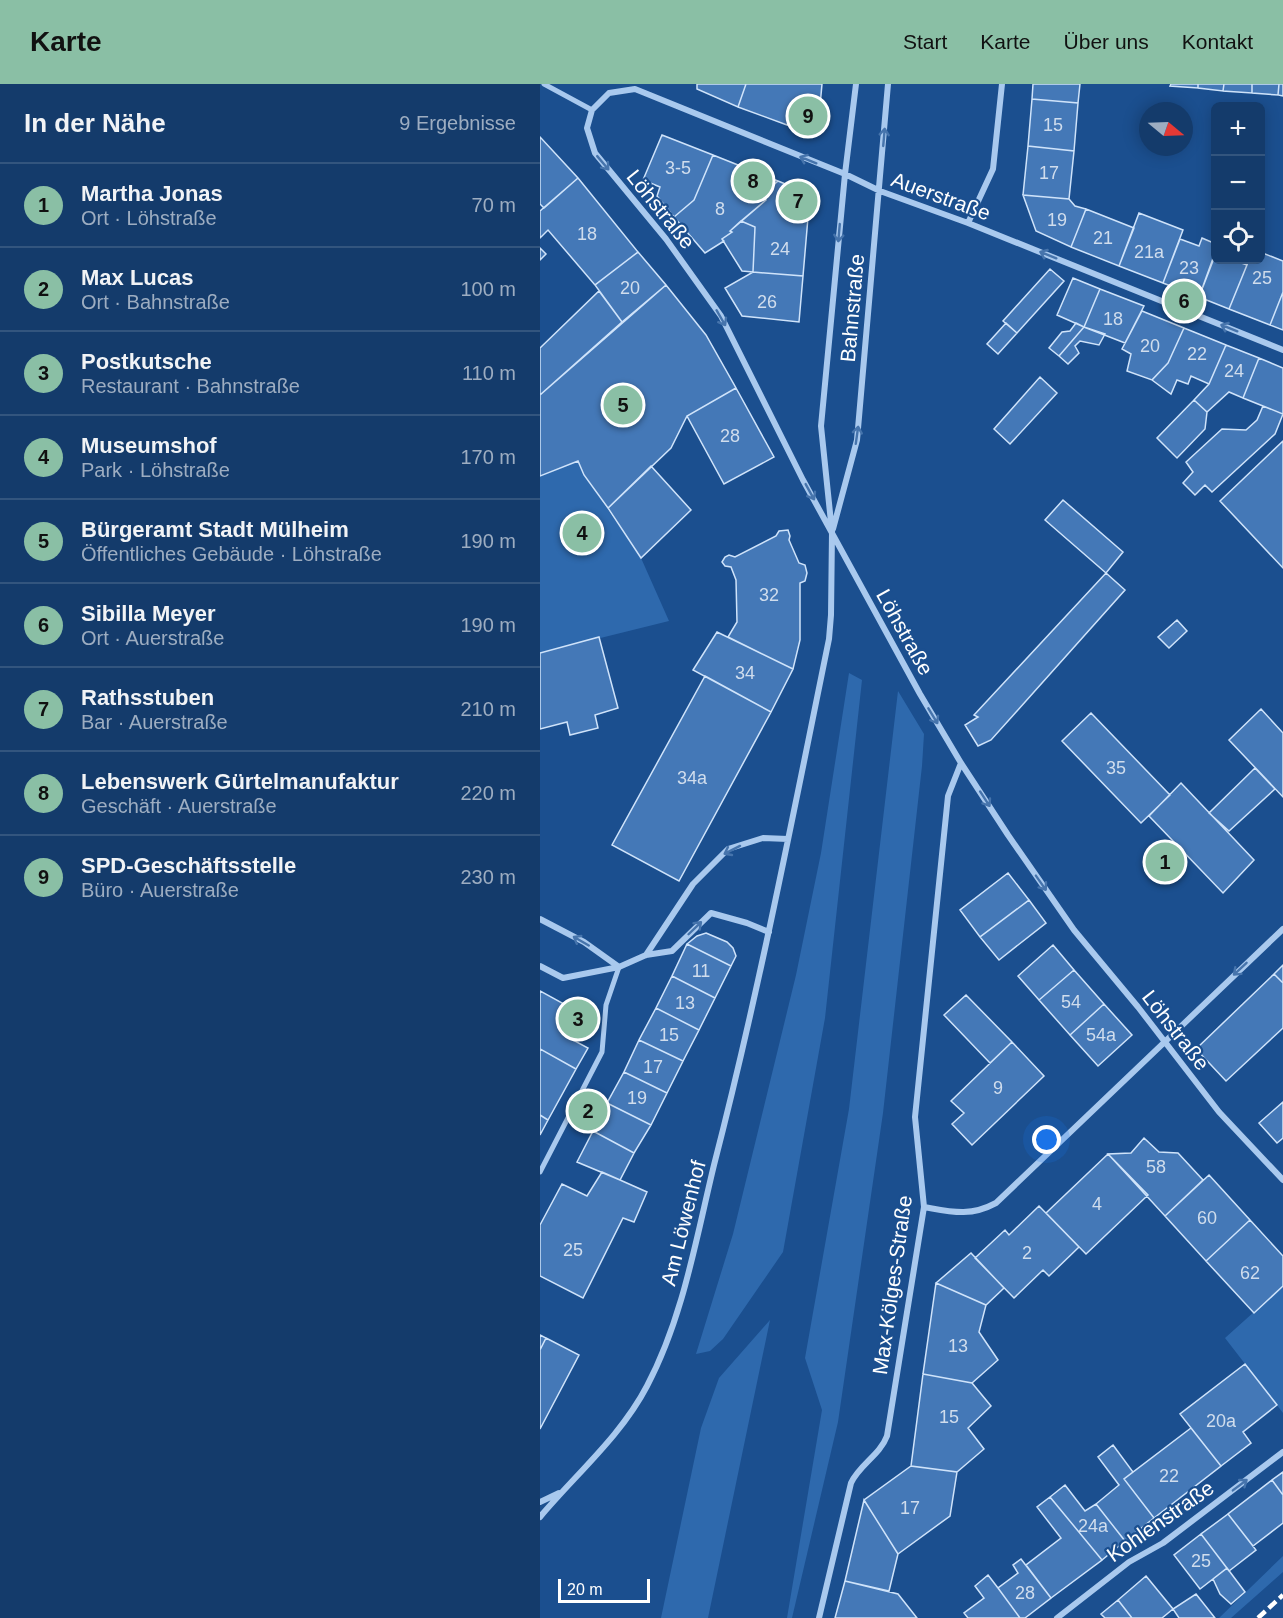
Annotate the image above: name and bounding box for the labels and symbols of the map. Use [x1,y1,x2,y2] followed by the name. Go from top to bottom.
[788,93,828,138] pin: 9
[1139,102,1193,156] north arrow
[1043,115,1063,135] house number: 15
[879,128,890,148] one-way arrow
[800,154,818,165] one-way arrow
[597,155,610,171] one-way arrow
[665,158,691,178] house number: 3-5
[734,158,772,204] pin: 8
[1039,163,1059,183] house number: 17
[622,165,700,253] street label: Löhstraße
[888,167,994,225] street label: Auerstraße
[778,178,818,224] pin: 7
[715,199,725,219] house number: 8
[1047,210,1067,230] house number: 19
[833,222,844,242] one-way arrow
[577,224,597,244] house number: 18
[1093,228,1113,248] house number: 21
[770,239,790,259] house number: 24
[1134,242,1165,262] house number: 21a
[1039,248,1058,259] one-way arrow
[836,253,868,363] street label: Bahnstraße
[1179,258,1199,278] house number: 23
[1252,268,1272,288] house number: 25
[620,278,640,298] house number: 20
[1164,278,1204,324] pin: 6
[757,292,777,312] house number: 26
[716,309,728,326] one-way arrow
[1103,309,1123,329] house number: 18
[1220,322,1239,333] one-way arrow
[1140,336,1160,356] house number: 20
[1187,344,1207,364] house number: 22
[1224,361,1244,381] house number: 24
[604,382,643,428] pin: 5
[720,426,740,446] house number: 28
[852,426,863,446] one-way arrow
[804,483,816,500] one-way arrow
[562,510,602,556] pin: 4
[759,585,779,605] house number: 32
[872,585,938,679] street label: Löhstraße
[735,663,755,683] house number: 34
[928,707,940,724] one-way arrow
[1106,758,1126,778] house number: 35
[677,768,708,788] house number: 34a
[978,790,991,807] one-way arrow
[1146,840,1184,884] pin: 1
[724,844,741,856] one-way arrow
[1035,874,1047,890] one-way arrow
[687,921,702,935] one-way arrow
[573,934,590,946] one-way arrow
[692,961,710,981] house number: 11
[1233,962,1248,976] one-way arrow
[1138,986,1214,1074] street label: Löhstraße
[1061,992,1081,1012] house number: 54
[675,993,695,1013] house number: 13
[558,996,597,1042] pin: 3
[659,1025,679,1045] house number: 15
[1086,1025,1117,1045] house number: 54a
[643,1057,663,1077] house number: 17
[993,1078,1003,1098] house number: 9
[568,1088,608,1134] pin: 2
[627,1088,647,1108] house number: 19
[1032,1125,1061,1154] your location
[1146,1157,1166,1177] house number: 58
[656,1158,710,1288] street label: Am Löwenhof
[868,1194,916,1376] street label: Max-Kölges-Straße
[1092,1194,1102,1214] house number: 4
[1197,1208,1217,1228] house number: 60
[563,1240,583,1260] house number: 25
[1022,1243,1032,1263] house number: 2
[1240,1263,1260,1283] house number: 62
[948,1336,968,1356] house number: 13
[939,1407,959,1427] house number: 15
[1206,1411,1237,1431] house number: 20a
[1159,1466,1179,1486] house number: 22
[1102,1476,1218,1566] street label: Kohlenstraße
[1231,1478,1247,1491] one-way arrow
[900,1498,920,1518] house number: 17
[1078,1516,1109,1536] house number: 24a
[1191,1551,1211,1571] house number: 25
[558,1576,650,1604] scale bar
[1015,1583,1035,1603] house number: 28

